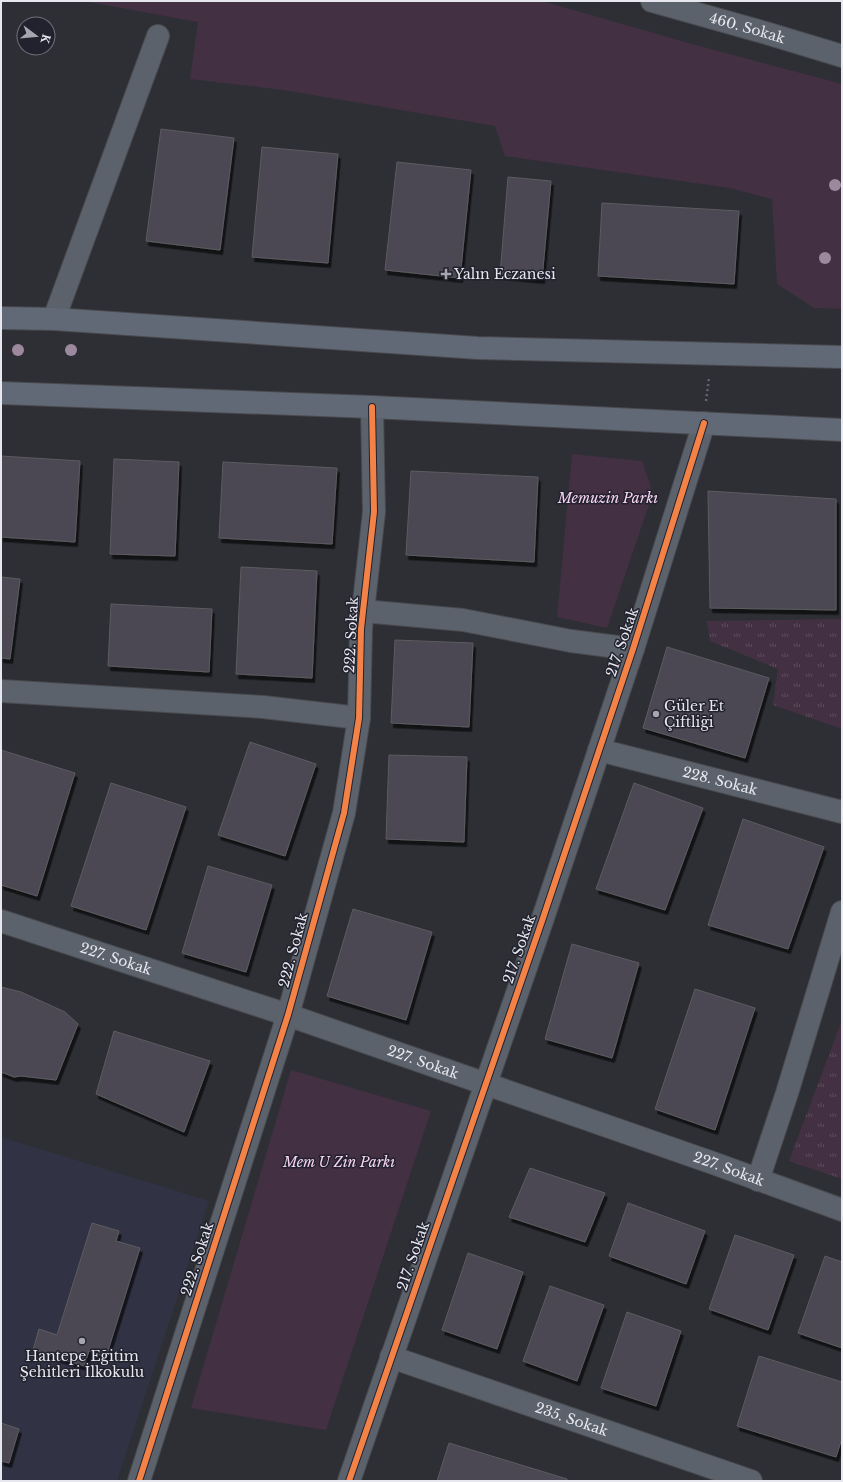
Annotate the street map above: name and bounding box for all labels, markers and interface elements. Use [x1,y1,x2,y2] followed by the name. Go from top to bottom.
[707,9,788,47] street label: 460. Sokak
[16,16,56,56] north arrow
[37,32,54,46] text: K
[453,265,556,283] place label: Yalın Eczanesi
[441,269,451,279] marker: Yalın Eczanesi
[557,489,658,507] park label: Memuzin Parkı
[340,596,362,674] street label: 222. Sokak
[602,605,642,679] street label: 217. Sokak
[664,697,725,731] place label: Güler Et Çiftliği
[651,709,661,719] marker: Güler Et Çiftliği
[681,763,760,799] street label: 228. Sokak
[274,910,312,989] street label: 222. Sokak
[499,912,539,986] street label: 217. Sokak
[78,939,155,979] street label: 227. Sokak
[385,1041,461,1083] street label: 227. Sokak
[691,1148,767,1190] street label: 227. Sokak
[282,1153,395,1171] park label: Mem U Zin Parkı
[177,1219,218,1298] street label: 222. Sokak
[393,1219,433,1293] street label: 217. Sokak
[77,1336,87,1346] marker: Hantepe Eğitim Şehitleri İlkokulu
[20,1347,145,1381] place label: Hantepe Eğitim Şehitleri İlkokulu
[533,1398,611,1440] street label: 235. Sokak

